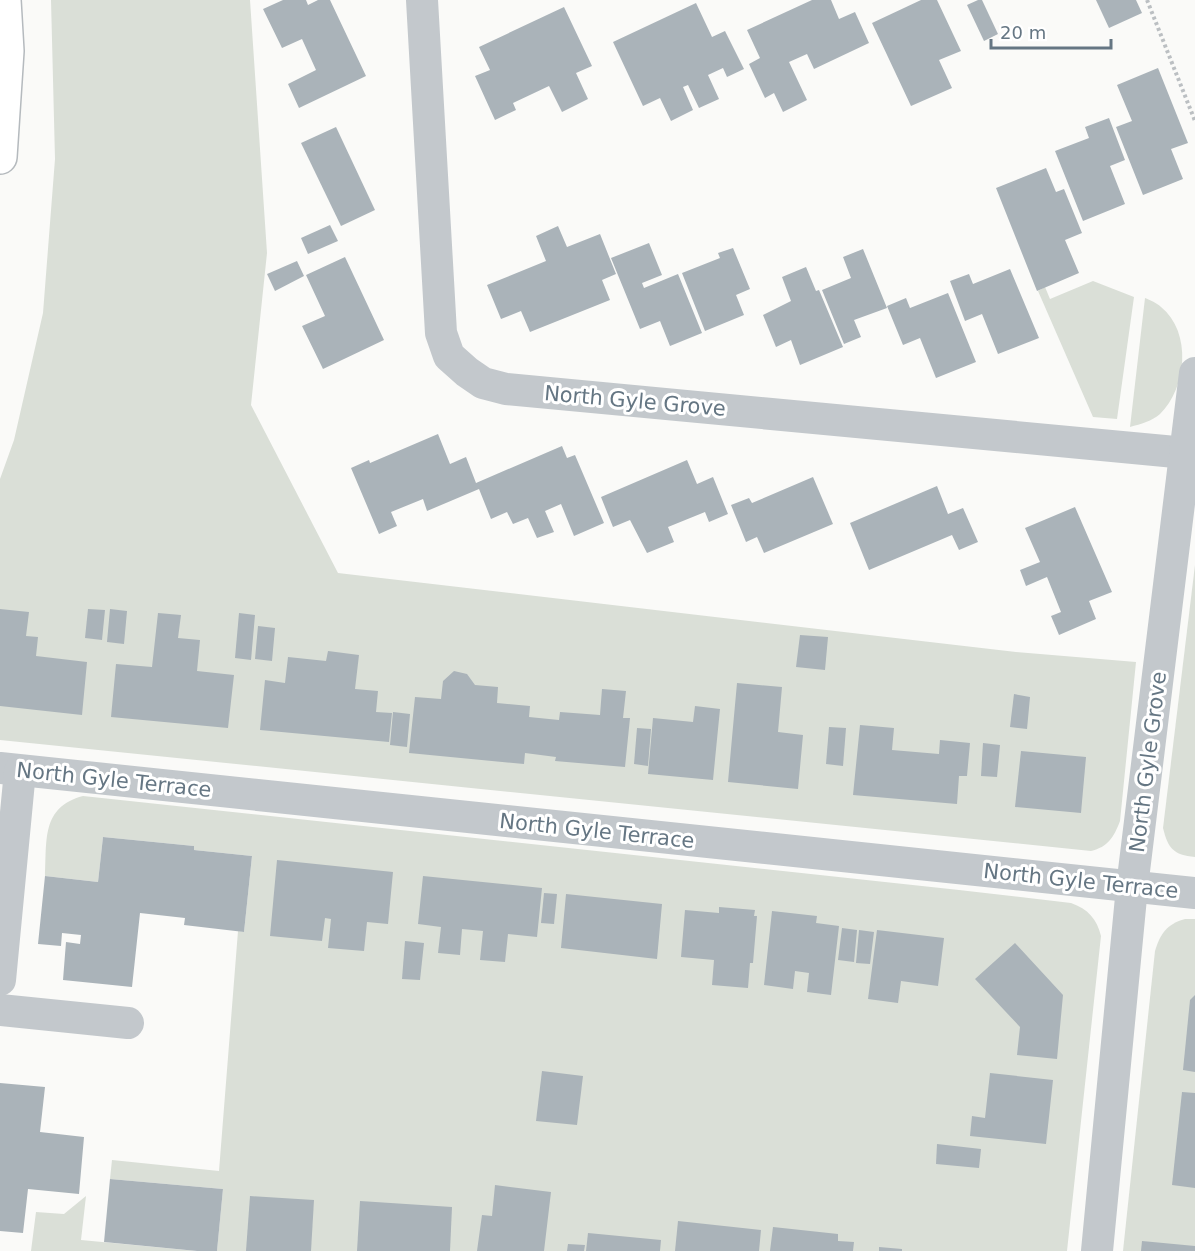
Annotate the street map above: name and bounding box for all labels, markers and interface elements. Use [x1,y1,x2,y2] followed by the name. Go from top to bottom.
[991,12,1111,50] scale bar
[1000,22,1046,43] text: 20 m
[543,381,727,421] street label: North Gyle Grove
[1125,670,1171,854] street label: North Gyle Grove
[15,758,213,802] street label: North Gyle Terrace
[498,809,696,853] street label: North Gyle Terrace
[982,859,1180,903] street label: North Gyle Terrace

